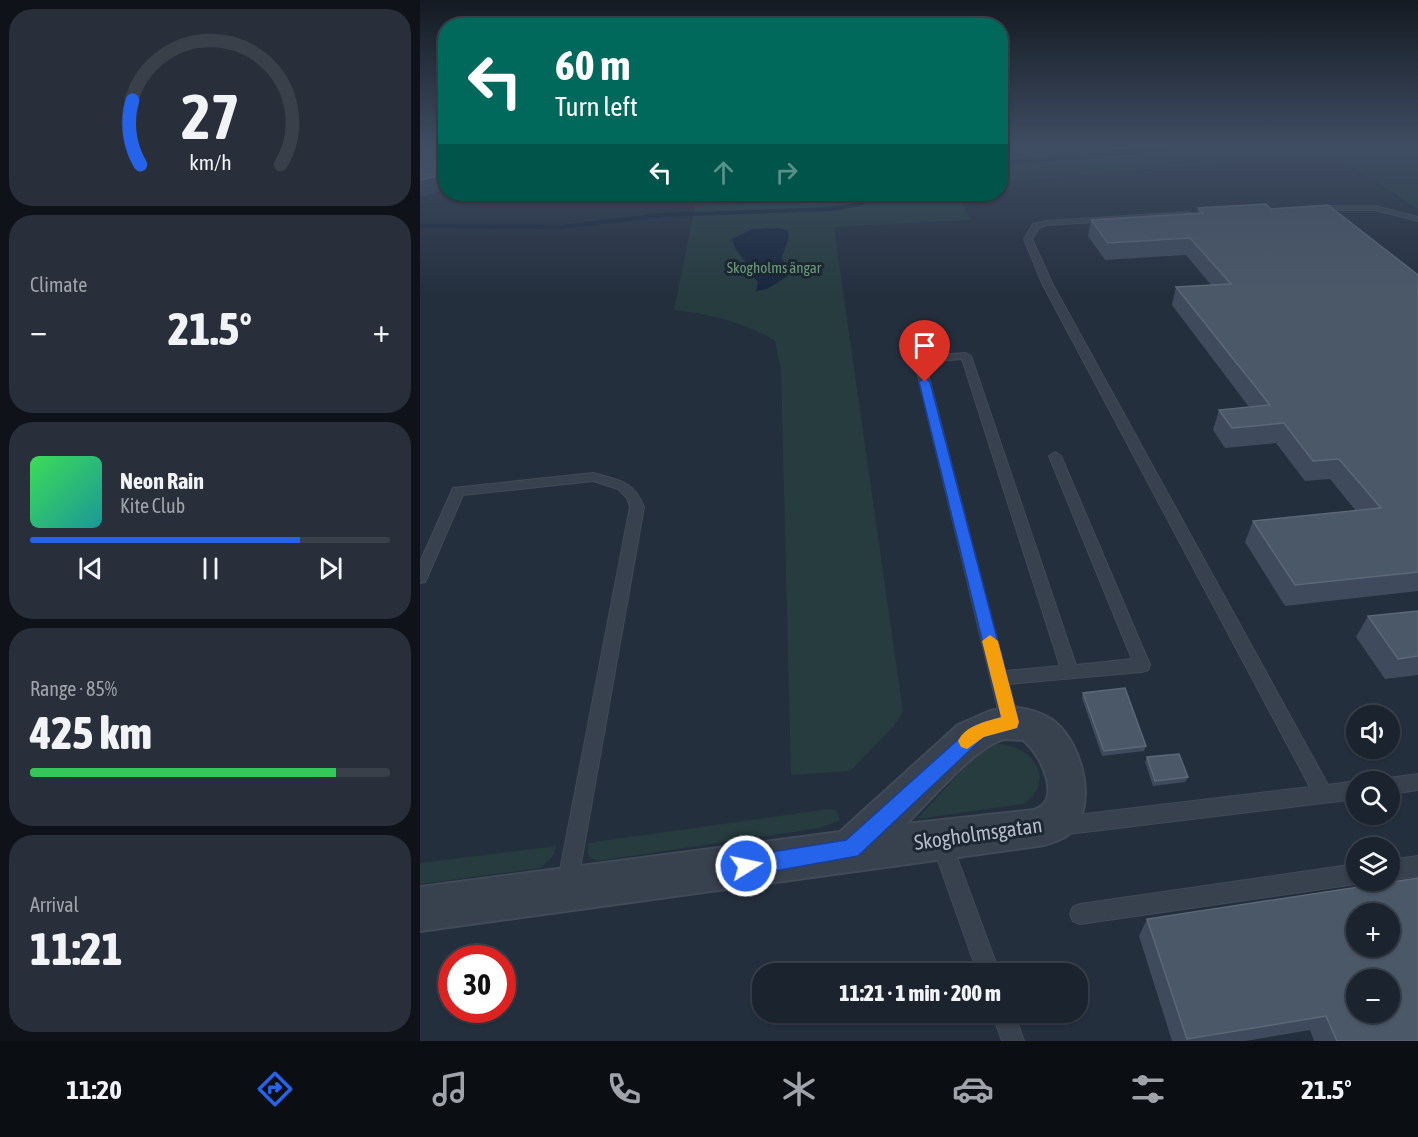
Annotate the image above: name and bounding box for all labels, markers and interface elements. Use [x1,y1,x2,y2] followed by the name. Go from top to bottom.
[555,41,630,89] text: 60 m
[456,42,534,120] icon: left
[181,81,239,152] text: 27
[555,91,638,122] text: Turn left
[189,150,231,175] text: km/h
[644,156,677,189] icon: left
[707,156,740,189] icon: ahead
[770,156,803,189] icon: right
[727,259,822,276] park label: Skogholms ängar
[30,273,87,296] text: Climate
[168,303,252,355] text: 21.5°
[30,311,47,349] text: −
[373,311,390,349] text: +
[899,320,950,382] pin
[908,329,941,362] icon: arrive
[120,468,204,494] text: Neon Rain
[120,494,185,517] text: Kite Club
[74,552,107,585] icon: previous
[194,552,227,585] icon: pause
[314,552,347,585] icon: next
[30,677,117,700] text: Range · 85%
[1346,705,1400,1023] map controls
[1346,705,1400,759] button: sound
[30,707,152,759] text: 425 km
[1346,771,1400,825] button: search
[912,812,1044,854] street label: Skogholmsgatan
[714,834,778,898] position arrow
[1346,837,1400,891] button: layers
[30,893,79,916] text: Arrival
[1346,903,1400,957] button: +
[30,923,123,975] text: 11:21
[438,945,516,1023] speed limit sign: 30
[1346,969,1400,1023] button: −
[839,980,1001,1006] text: 11:21 · 1 min · 200 m
[254,1068,296,1110] icon: directions
[429,1068,471,1110] icon: music
[603,1068,645,1110] icon: phone
[778,1068,820,1110] icon: climate
[952,1068,994,1110] icon: car
[1127,1068,1169,1110] icon: filters
[66,1074,122,1105] text: 11:20
[1301,1074,1352,1105] text: 21.5°

